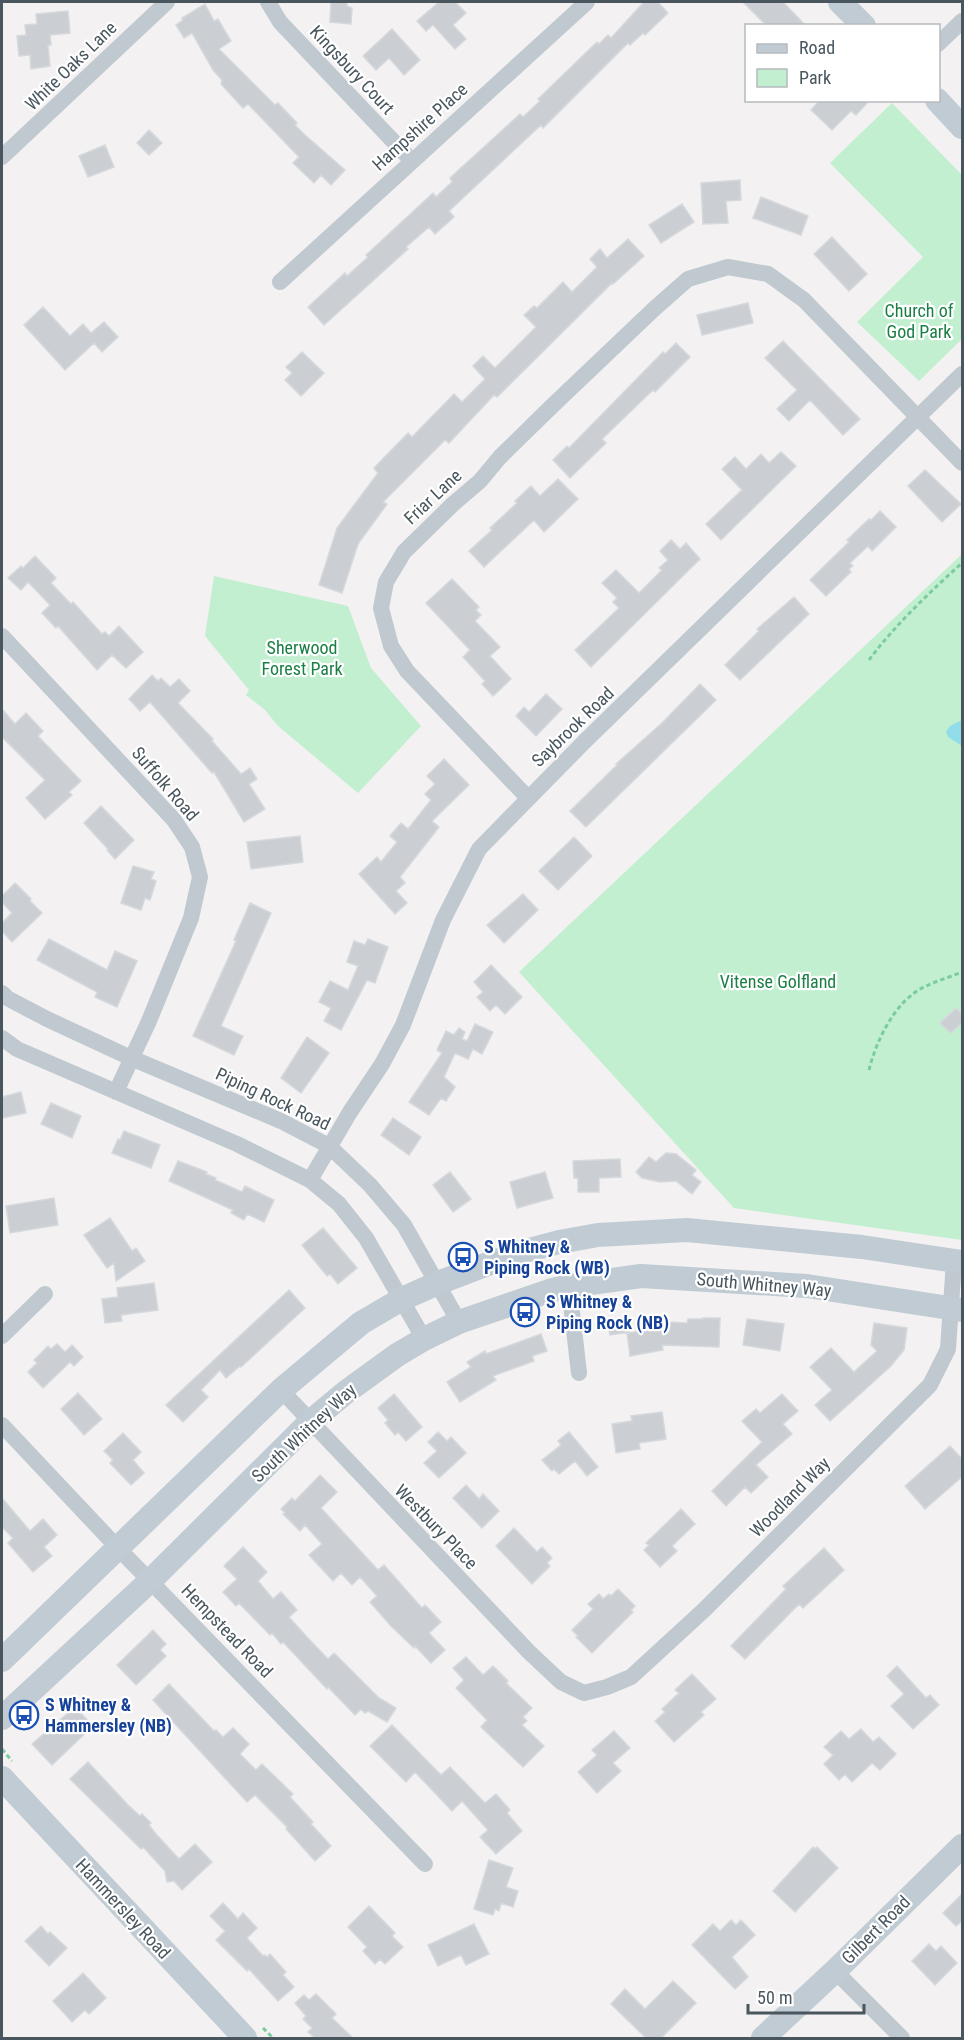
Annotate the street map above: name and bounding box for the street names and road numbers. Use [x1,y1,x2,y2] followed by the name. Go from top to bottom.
[21,17,121,114] street label: White Oaks Lane
[306,21,399,118] street label: Kingsbury Court
[368,78,472,175] street label: Hampshire Place
[400,465,466,528] street label: Friar Lane
[527,682,618,771] street label: Saybrook Road
[128,742,203,825] street label: Suffolk Road
[213,1063,334,1134] street label: Piping Rock Road
[696,1268,833,1301] street label: South Whitney Way
[247,1379,361,1486] street label: South Whitney Way
[745,1452,834,1541] street label: Woodland Way
[391,1480,482,1573] street label: Westbury Place
[177,1580,277,1682] street label: Hempstead Road
[72,1854,175,1963] street label: Hammersley Road
[837,1891,914,1968] street label: Gilbert Road

